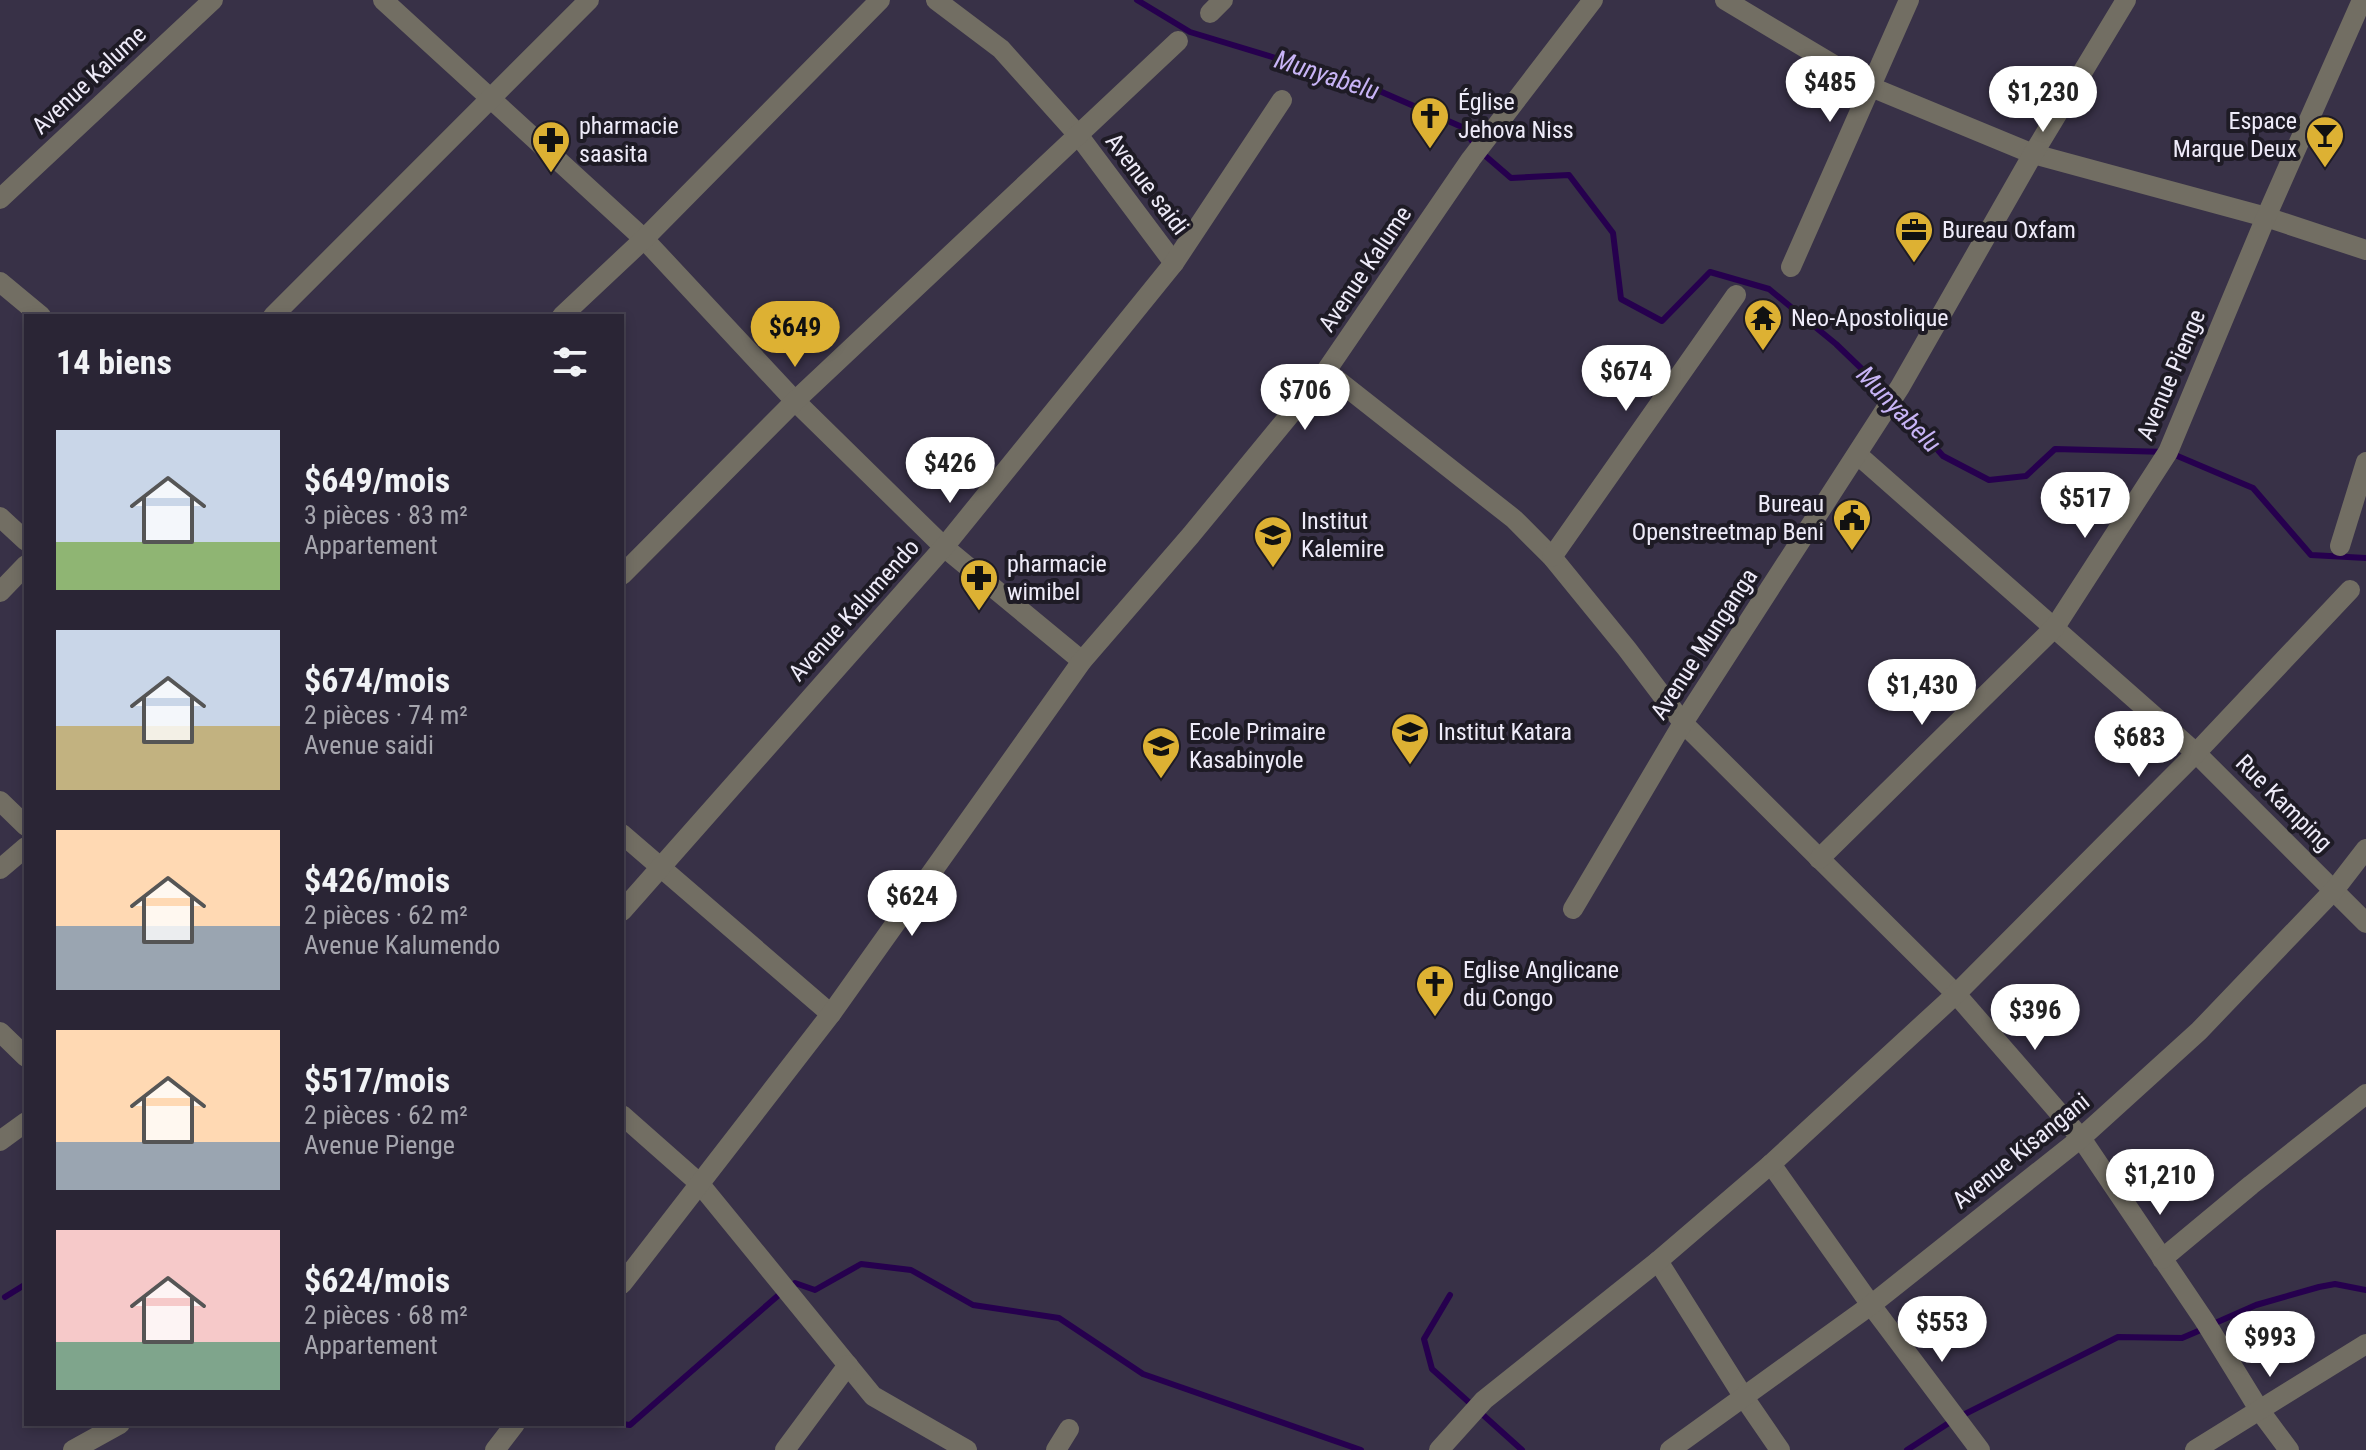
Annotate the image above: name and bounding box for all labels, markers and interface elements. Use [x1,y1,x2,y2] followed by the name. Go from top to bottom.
[26,20,152,140] street label: Avenue Kalume
[1271,44,1383,106] water label: Munyabelu
[1783,56,1877,124] pin: $485
[1978,66,2108,134] pin: $1,230
[1804,67,1856,97] text: $485
[2007,77,2079,107] text: $1,230
[1458,88,1574,144] place label: Église Jehova Niss
[1409,95,1451,150] church icon: Église Jehova Niss
[2173,107,2297,163] place label: Espace Marque Deux
[579,112,679,168] place label: pharmacie saasita
[2304,114,2346,169] bar icon: Espace Marque Deux
[530,119,572,174] pharmacy icon: pharmacie saasita
[1100,128,1194,240] street label: Avenue saidi
[1313,201,1417,337] street label: Avenue Kalume
[1893,209,1935,264] office icon: Bureau Oxfam
[1942,216,2076,244] place label: Bureau Oxfam
[1742,297,1784,352] temple icon: Neo-Apostolique
[748,301,842,369] pin: $649
[1791,304,1949,332] place label: Neo-Apostolique
[2131,305,2211,445] street label: Avenue Pienge
[769,312,821,342] text: $649
[548,340,592,384] icon: filters
[56,342,172,382] text: 14 biens
[1579,345,1673,413] pin: $674
[1600,356,1652,386] text: $674
[1851,360,1947,458] water label: Munyabelu
[1258,364,1352,432] pin: $706
[1279,375,1331,405] text: $706
[903,437,997,505] pin: $426
[924,448,976,478] text: $426
[304,460,450,500] text: $649/mois
[120,462,216,558] icon: home
[2038,472,2132,540] pin: $517
[2059,483,2111,513] text: $517
[1632,490,1824,546] place label: Bureau Openstreetmap Beni
[1831,497,1873,552] public building icon: Bureau Openstreetmap Beni
[304,500,468,530] text: 3 pièces · 83 m²
[1301,507,1384,563] place label: Institut Kalemire
[1252,514,1294,569] school or university icon: Institut Kalemire
[304,530,438,560] text: Appartement
[783,533,925,687] street label: Avenue Kalumendo
[1007,550,1107,606] place label: pharmacie wimibel
[958,557,1000,612] pharmacy icon: pharmacie wimibel
[1645,563,1763,725] street label: Avenue Munganga
[1857,659,1987,727] pin: $1,430
[304,660,450,700] text: $674/mois
[120,662,216,758] icon: home
[1886,670,1958,700] text: $1,430
[304,700,468,730] text: 2 pièces · 74 m²
[1389,711,1431,766] school or university icon: Institut Katara
[2092,711,2186,779] pin: $683
[1189,718,1326,774] place label: Ecole Primaire Kasabinyole
[1438,718,1572,746] place label: Institut Katara
[2113,722,2165,752] text: $683
[1140,725,1182,780] school or university icon: Ecole Primaire Kasabinyole
[304,730,434,760] text: Avenue saidi
[2230,749,2338,857] street label: Rue Kamping
[304,860,450,900] text: $426/mois
[120,862,216,958] icon: home
[865,870,959,938] pin: $624
[886,881,938,911] text: $624
[304,900,468,930] text: 2 pièces · 62 m²
[304,930,500,960] text: Avenue Kalumendo
[1463,956,1619,1012] place label: Eglise Anglicane du Congo
[1414,963,1456,1018] church icon: Eglise Anglicane du Congo
[1988,984,2082,1052] pin: $396
[2009,995,2061,1025] text: $396
[304,1060,450,1100] text: $517/mois
[120,1062,216,1158] icon: home
[1947,1087,2095,1215] street label: Avenue Kisangani
[304,1100,468,1130] text: 2 pièces · 62 m²
[304,1130,455,1160] text: Avenue Pienge
[2095,1149,2225,1217] pin: $1,210
[2124,1160,2196,1190] text: $1,210
[304,1260,450,1300] text: $624/mois
[120,1262,216,1358] icon: home
[1895,1296,1989,1364] pin: $553
[304,1300,468,1330] text: 2 pièces · 68 m²
[1916,1307,1968,1337] text: $553
[2223,1311,2317,1379] pin: $993
[2244,1322,2296,1352] text: $993
[304,1330,438,1360] text: Appartement

